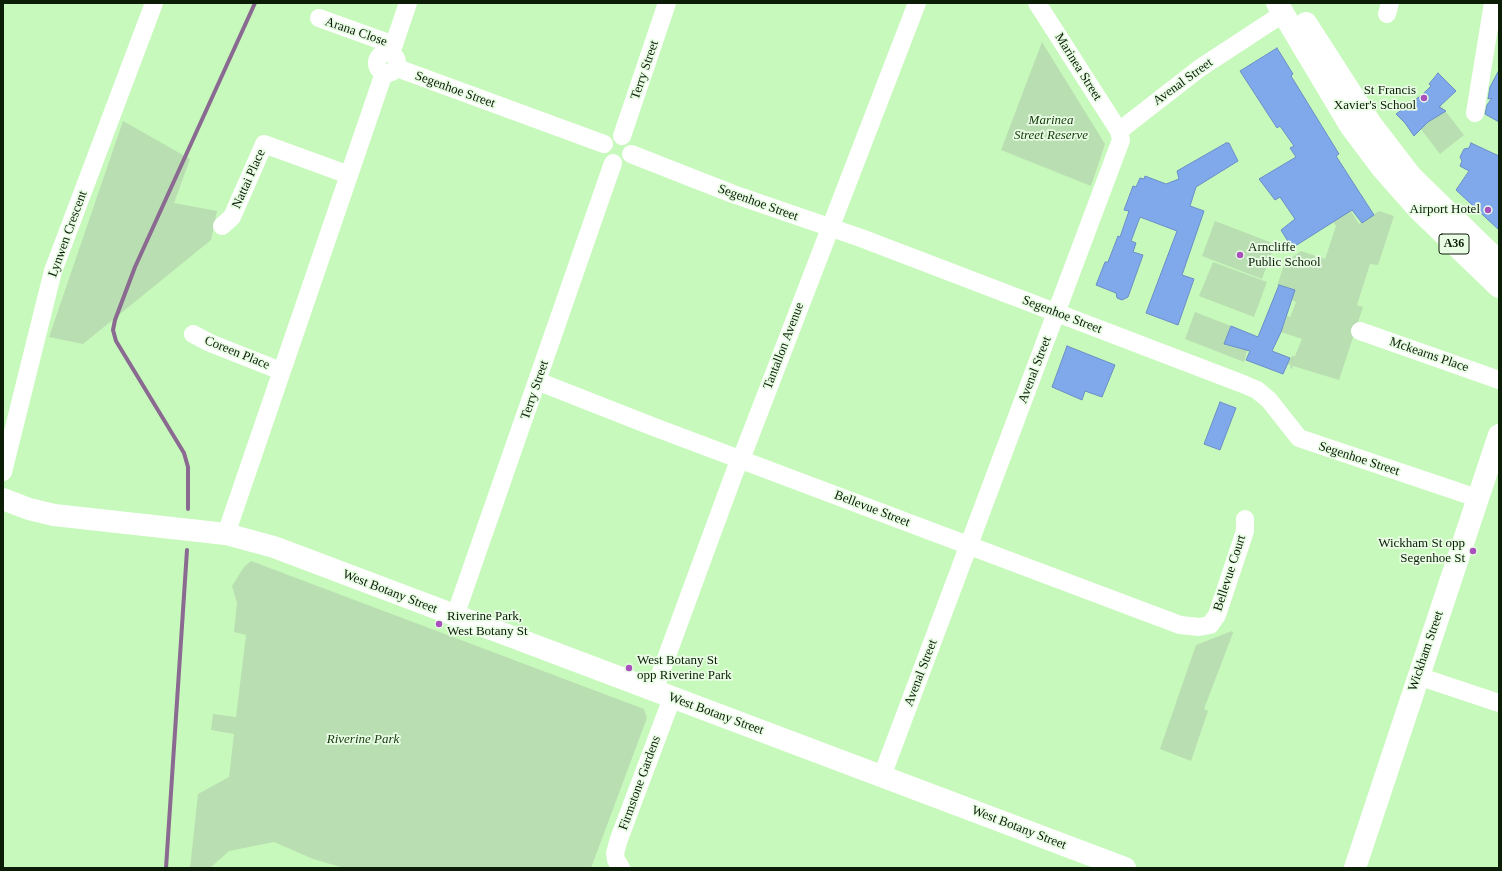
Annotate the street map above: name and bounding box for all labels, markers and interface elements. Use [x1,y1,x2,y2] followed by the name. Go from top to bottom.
[323,14,389,50] street label: Arana Close
[1051,30,1105,104] street label: Marinea Street
[628,38,662,102] street label: Terry Street
[1150,55,1216,109] street label: Avenal Street
[413,68,497,112] street label: Segenhoe Street
[1334,83,1416,114] place label: St Francis Xavier's School
[1419,93,1429,103] marker: St Francis Xavier's School
[1014,113,1088,144] park label: Marinea Street Reserve
[229,147,269,211] street label: Nattai Place
[716,181,800,225] street label: Segenhoe Street
[45,189,91,279] street label: Lynwen Crescent
[1410,202,1480,218] place label: Airport Hotel
[1483,205,1493,215] marker: Airport Hotel
[1439,234,1469,254] road number: A36
[1248,240,1321,271] place label: Arncliffe Public School
[1235,250,1245,260] marker: Arncliffe Public School
[1020,293,1104,337] street label: Segenhoe Street
[760,300,808,392] street label: Tantallon Avenue
[202,333,272,373] street label: Coreen Place
[1015,334,1055,406] street label: Avenal Street
[1387,334,1471,376] street label: Mckearns Place
[518,358,552,422] street label: Terry Street
[1317,439,1401,479] street label: Segenhoe Street
[832,487,912,531] street label: Bellevue Street
[1210,533,1250,613] street label: Bellevue Court
[1378,536,1465,567] place label: Wickham St opp Segenhoe St
[1468,546,1478,556] marker: Wickham St opp Segenhoe St
[341,567,439,617] street label: West Botany Street
[447,609,528,640] place label: Riverine Park, West Botany St
[1405,609,1447,693] street label: Wickham Street
[434,619,444,629] marker: Riverine Park, West Botany St
[901,637,941,709] street label: Avenal Street
[637,653,732,684] place label: West Botany St opp Riverine Park
[624,663,634,673] marker: West Botany St opp Riverine Park
[666,690,766,738] street label: West Botany Street
[327,732,399,748] park label: Riverine Park
[616,734,664,832] street label: Firmstone Gardens
[970,803,1068,853] street label: West Botany Street

